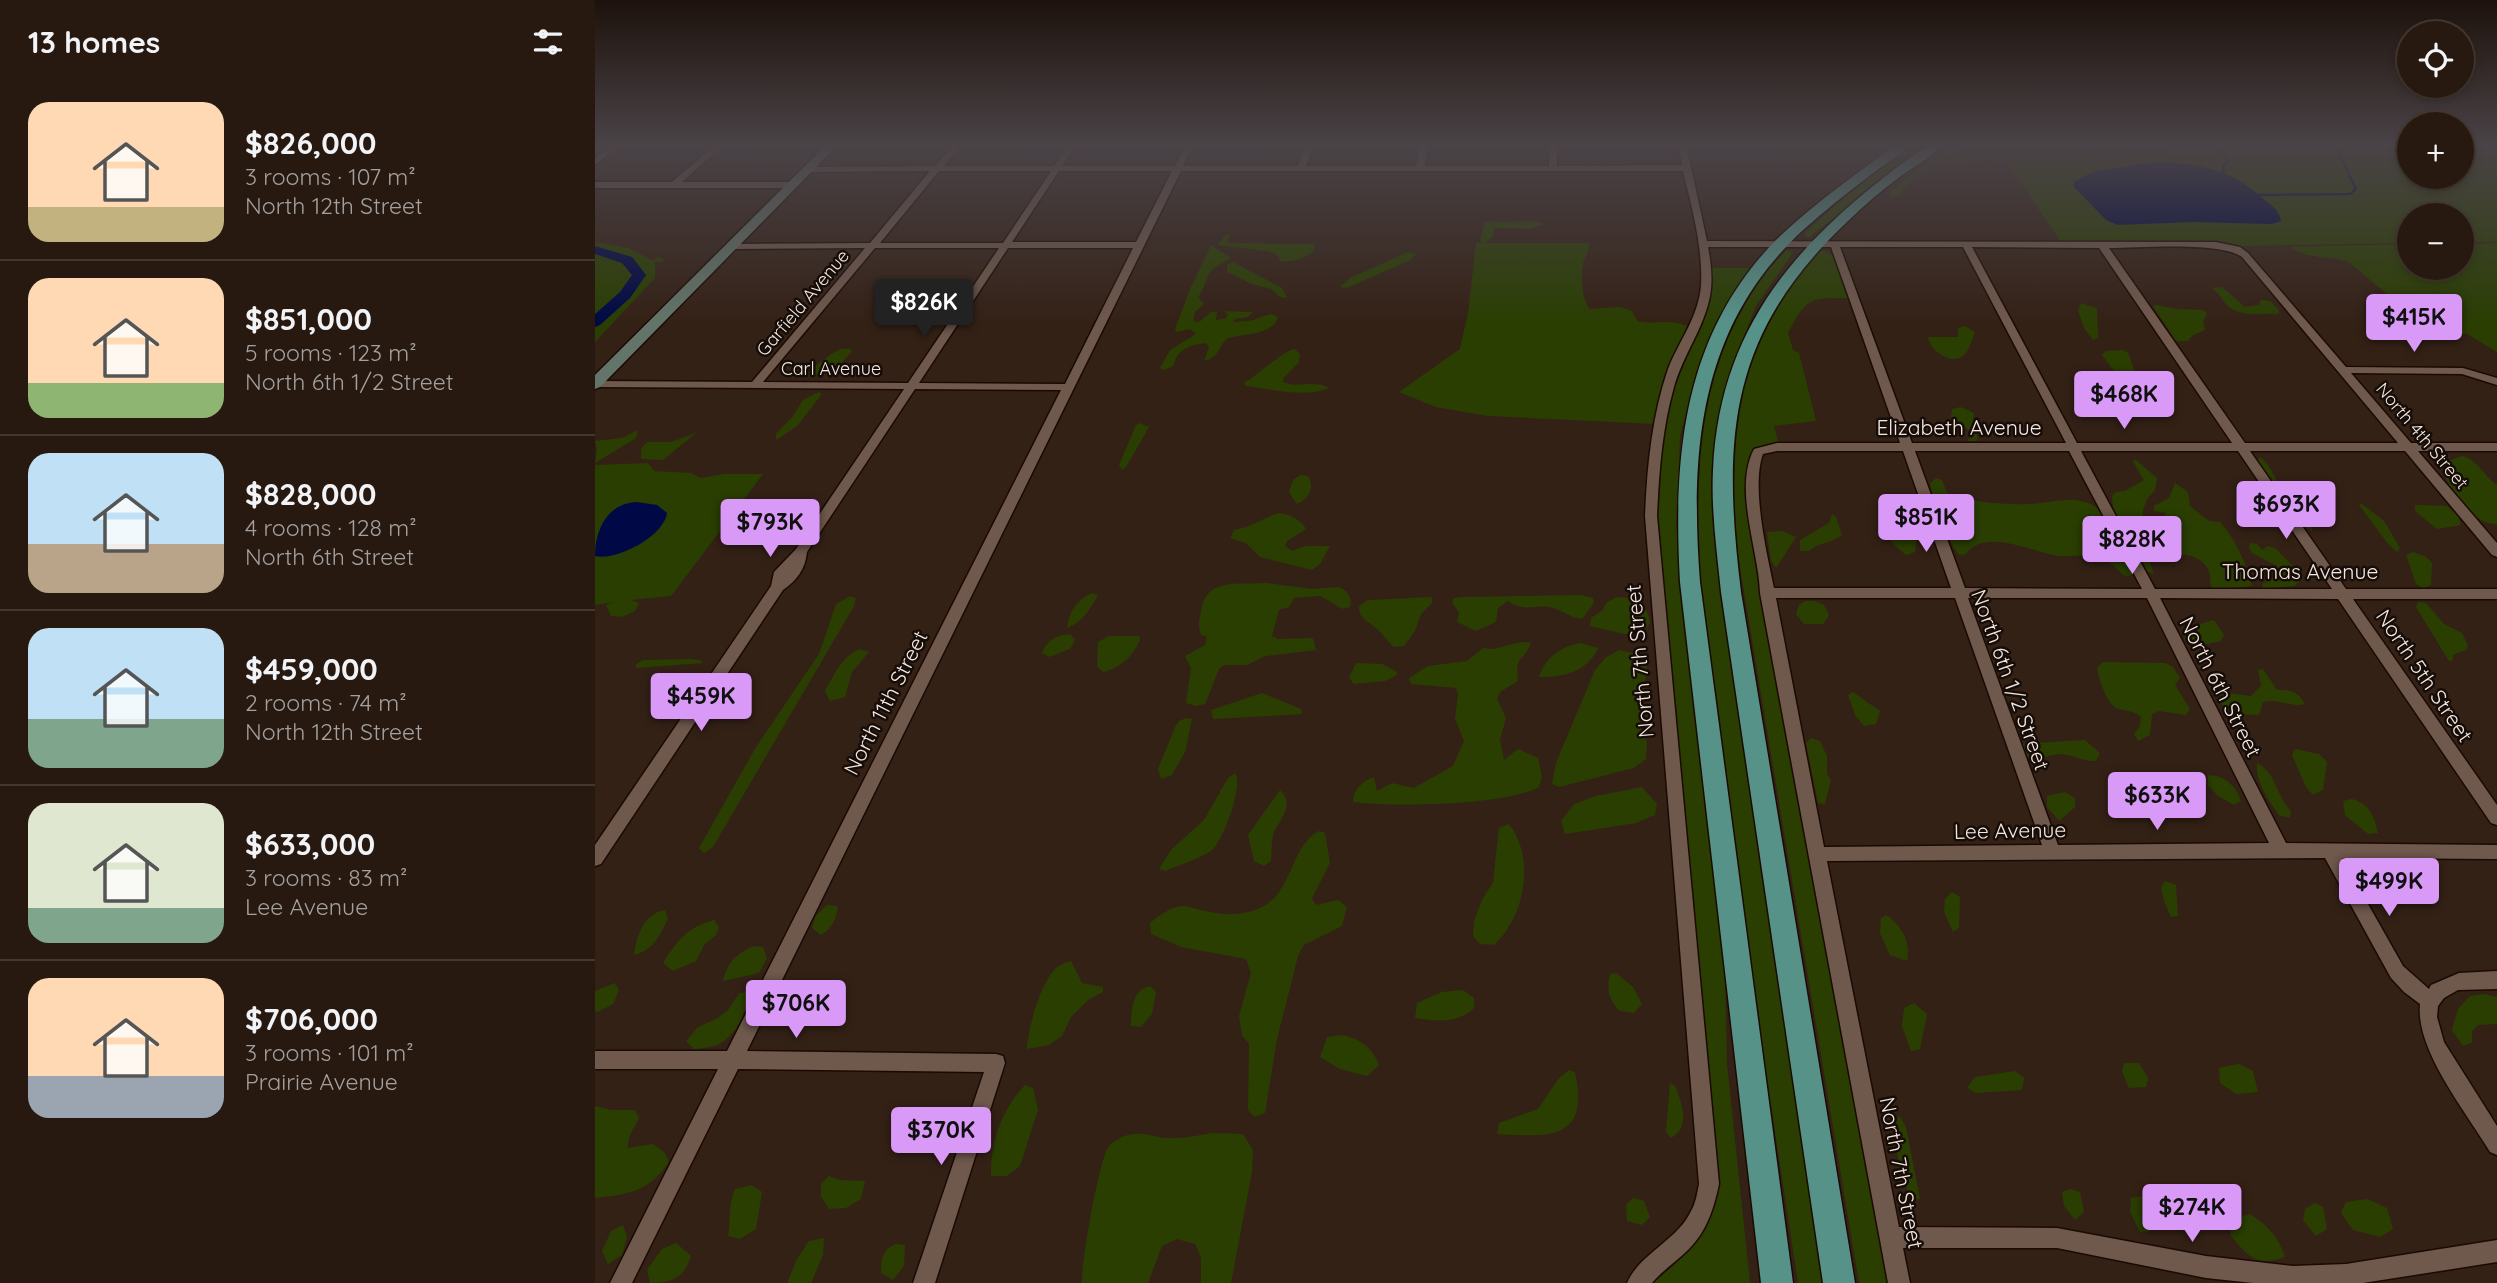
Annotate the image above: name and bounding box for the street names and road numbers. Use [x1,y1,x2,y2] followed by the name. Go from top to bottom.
[751,245,854,361] street label: Garfield Avenue
[781,357,881,380] street label: Carl Avenue
[2371,378,2474,494] street label: North 4th Street
[1876,414,2042,440] street label: Elizabeth Avenue
[2222,558,2378,584] street label: Thomas Avenue
[1619,583,1659,739] street label: North 7th Street
[1966,586,2056,774] street label: North 6th 1/2 Street
[2371,604,2479,747] street label: North 5th Street
[2174,612,2268,761] street label: North 6th Street
[838,626,933,779] street label: North 11th Street
[1954,816,2066,844] street label: Lee Avenue
[1875,1095,1929,1251] street label: North 7th Street

